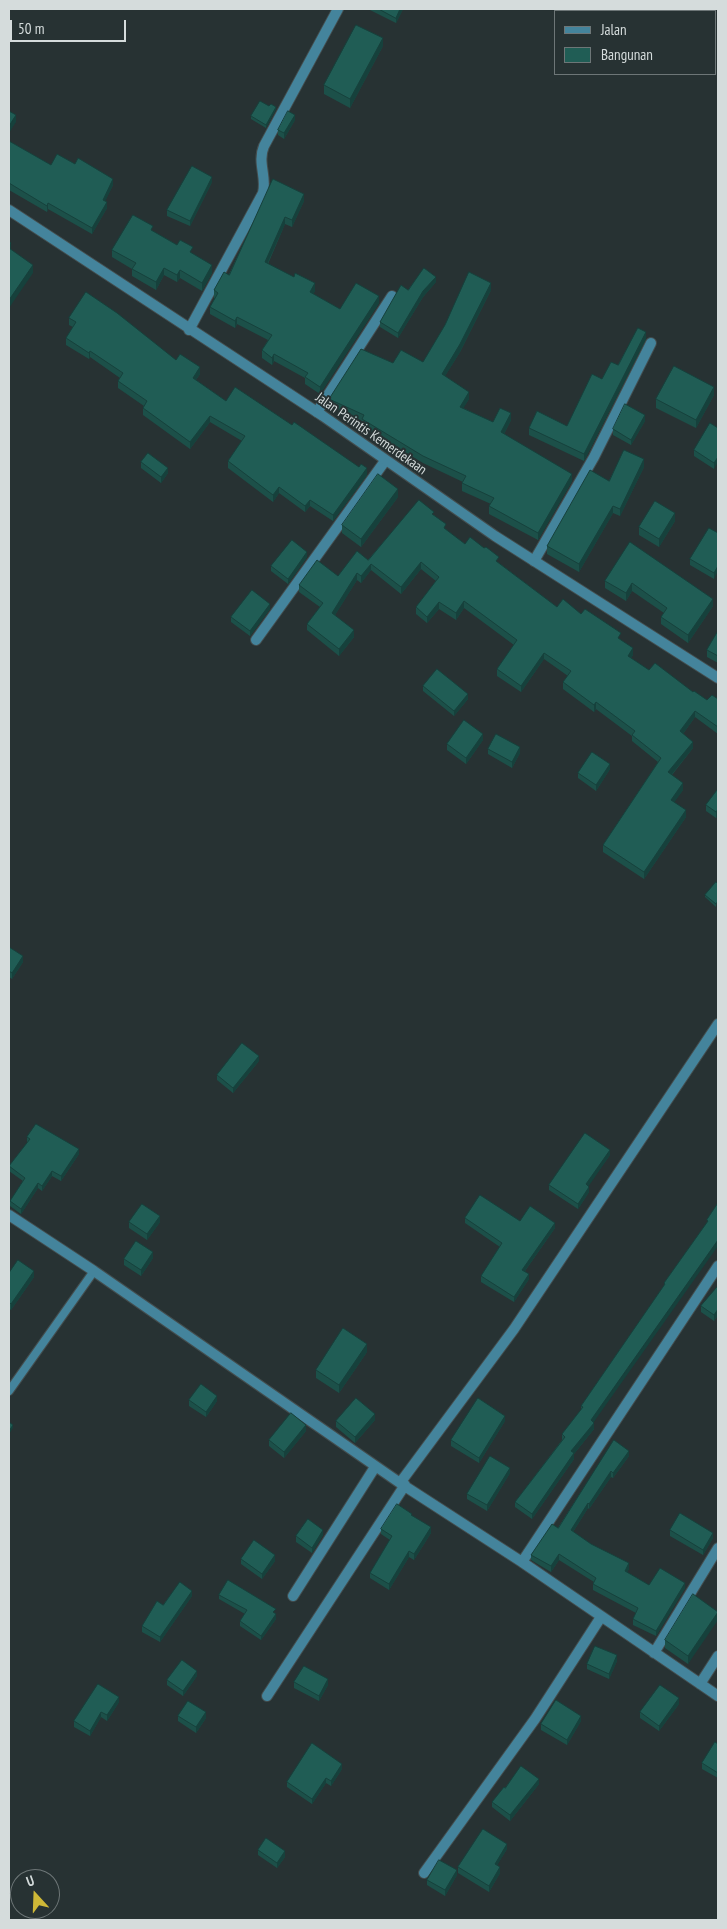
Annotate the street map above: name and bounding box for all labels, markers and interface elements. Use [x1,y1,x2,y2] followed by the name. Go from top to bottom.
[12,10,129,42] scale bar
[554,10,717,75] legend
[18,19,44,38] text: 50 m
[601,20,627,39] text: Jalan
[601,45,653,64] text: Bangunan
[312,389,430,479] street label: Jalan Perintis Kemerdekaan
[10,1869,60,1919] north arrow
[24,1871,37,1891] text: U

